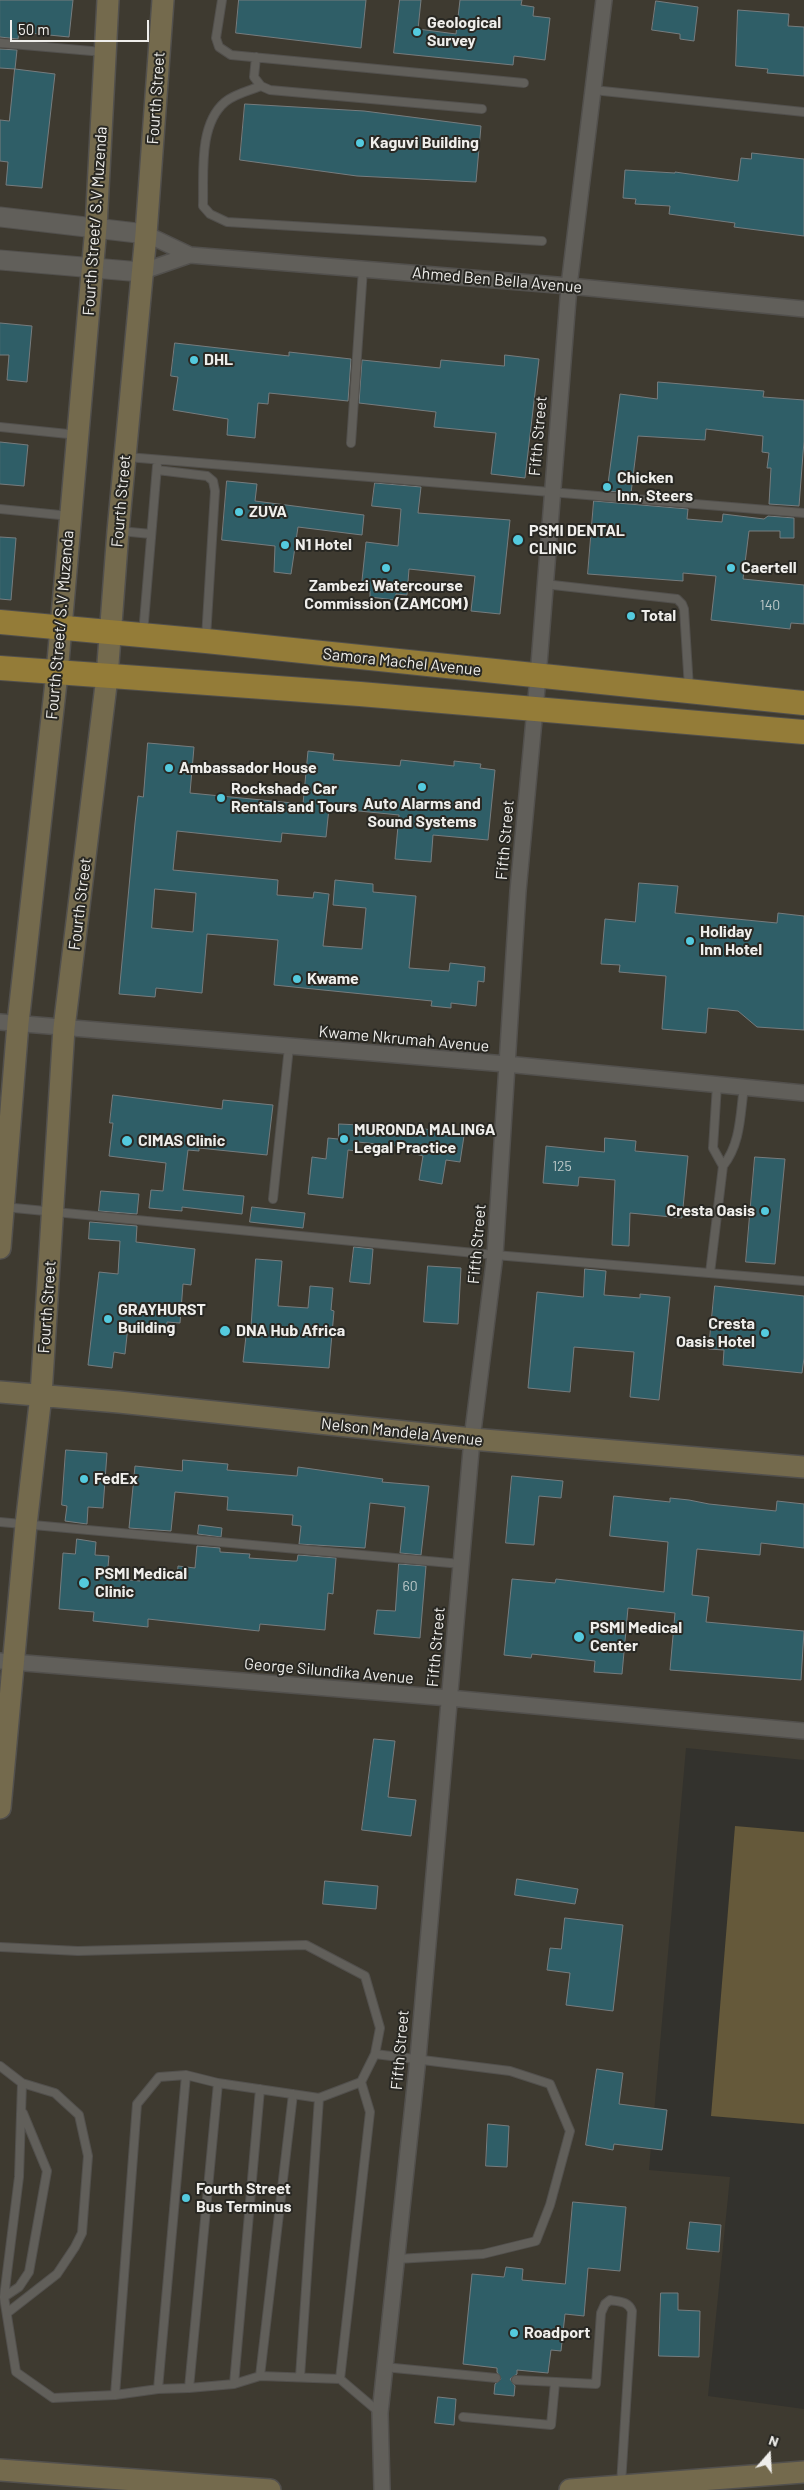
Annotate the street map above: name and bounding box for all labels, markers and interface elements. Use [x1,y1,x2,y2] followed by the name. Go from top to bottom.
[12,10,151,42] scale bar
[427,13,501,51] place label: Geological Survey
[18,20,50,38] text: 50 m
[411,26,423,38] marker: Geological Survey
[143,51,169,145] street label: Fourth Street
[79,126,111,316] street label: Fourth Street/ S.V Muzenda
[370,133,479,153] place label: Kaguvi Building
[354,137,366,149] marker: Kaguvi Building
[411,263,583,297] street label: Ahmed Ben Bella Avenue
[204,350,233,370] place label: DHL
[188,354,200,366] marker: DHL
[525,395,551,477] street label: Fifth Street
[107,454,135,548] street label: Fourth Street
[617,468,693,506] place label: Chicken Inn, Steers
[601,481,613,493] marker: Chicken Inn, Steers
[249,502,287,522] place label: ZUVA
[233,506,245,518] marker: ZUVA
[529,521,625,559] place label: PSMI DENTAL CLINIC
[42,530,78,720] street label: Fourth Street/ S.V Muzenda
[511,533,525,547] marker: PSMI DENTAL CLINIC
[295,535,352,555] place label: N1 Hotel
[279,539,291,551] marker: N1 Hotel
[741,558,797,578] place label: Caertell
[380,562,392,574] marker: Zambezi Watercourse Commission (ZAMCOM)
[725,562,737,574] marker: Caertell
[304,576,468,614] place label: Zambezi Watercourse Commission (ZAMCOM)
[760,597,780,613] house number: 140
[641,606,676,626] place label: Total
[625,610,637,622] marker: Total
[322,644,482,680] street label: Samora Machel Avenue
[179,758,317,778] place label: Ambassador House
[163,762,175,774] marker: Ambassador House
[231,779,357,817] place label: Rockshade Car Rentals and Tours
[416,781,428,793] marker: Auto Alarms and Sound Systems
[215,792,227,804] marker: Rockshade Car Rentals and Tours
[363,794,481,832] place label: Auto Alarms and Sound Systems
[492,799,518,881] street label: Fifth Street
[65,857,95,951] street label: Fourth Street
[700,922,762,960] place label: Holiday Inn Hotel
[684,935,696,947] marker: Holiday Inn Hotel
[307,969,359,989] place label: Kwame
[291,973,303,985] marker: Kwame
[318,1022,490,1056] street label: Kwame Nkrumah Avenue
[354,1120,495,1158] place label: MURONDA MALINGA Legal Practice
[138,1131,225,1151] place label: CIMAS Clinic
[338,1133,350,1145] marker: MURONDA MALINGA Legal Practice
[120,1134,134,1148] marker: CIMAS Clinic
[552,1158,572,1174] house number: 125
[667,1201,755,1221] place label: Cresta Oasis
[464,1203,490,1285] street label: Fifth Street
[759,1205,771,1217] marker: Cresta Oasis
[34,1260,60,1354] street label: Fourth Street
[118,1300,206,1338] place label: GRAYHURST Building
[102,1313,114,1325] marker: GRAYHURST Building
[676,1314,755,1352] place label: Cresta Oasis Hotel
[236,1321,345,1341] place label: DNA Hub Africa
[218,1324,232,1338] marker: DNA Hub Africa
[759,1327,771,1339] marker: Cresta Oasis Hotel
[320,1414,484,1450] street label: Nelson Mandela Avenue
[94,1469,138,1489] place label: FedEx
[78,1473,90,1485] marker: FedEx
[95,1564,187,1602] place label: PSMI Medical Clinic
[77,1576,91,1590] marker: PSMI Medical Clinic
[402,1578,418,1594] house number: 60
[423,1606,449,1688] street label: Fifth Street
[590,1618,682,1656] place label: PSMI Medical Center
[572,1630,586,1644] marker: PSMI Medical Center
[243,1654,415,1688] street label: George Silundika Avenue
[387,2009,413,2091] street label: Fifth Street
[196,2179,292,2217] place label: Fourth Street Bus Terminus
[180,2192,192,2204] marker: Fourth Street Bus Terminus
[524,2323,590,2343] place label: Roadport
[508,2327,520,2339] marker: Roadport
[744,2430,794,2480] north arrow
[767,2431,781,2450] text: N

